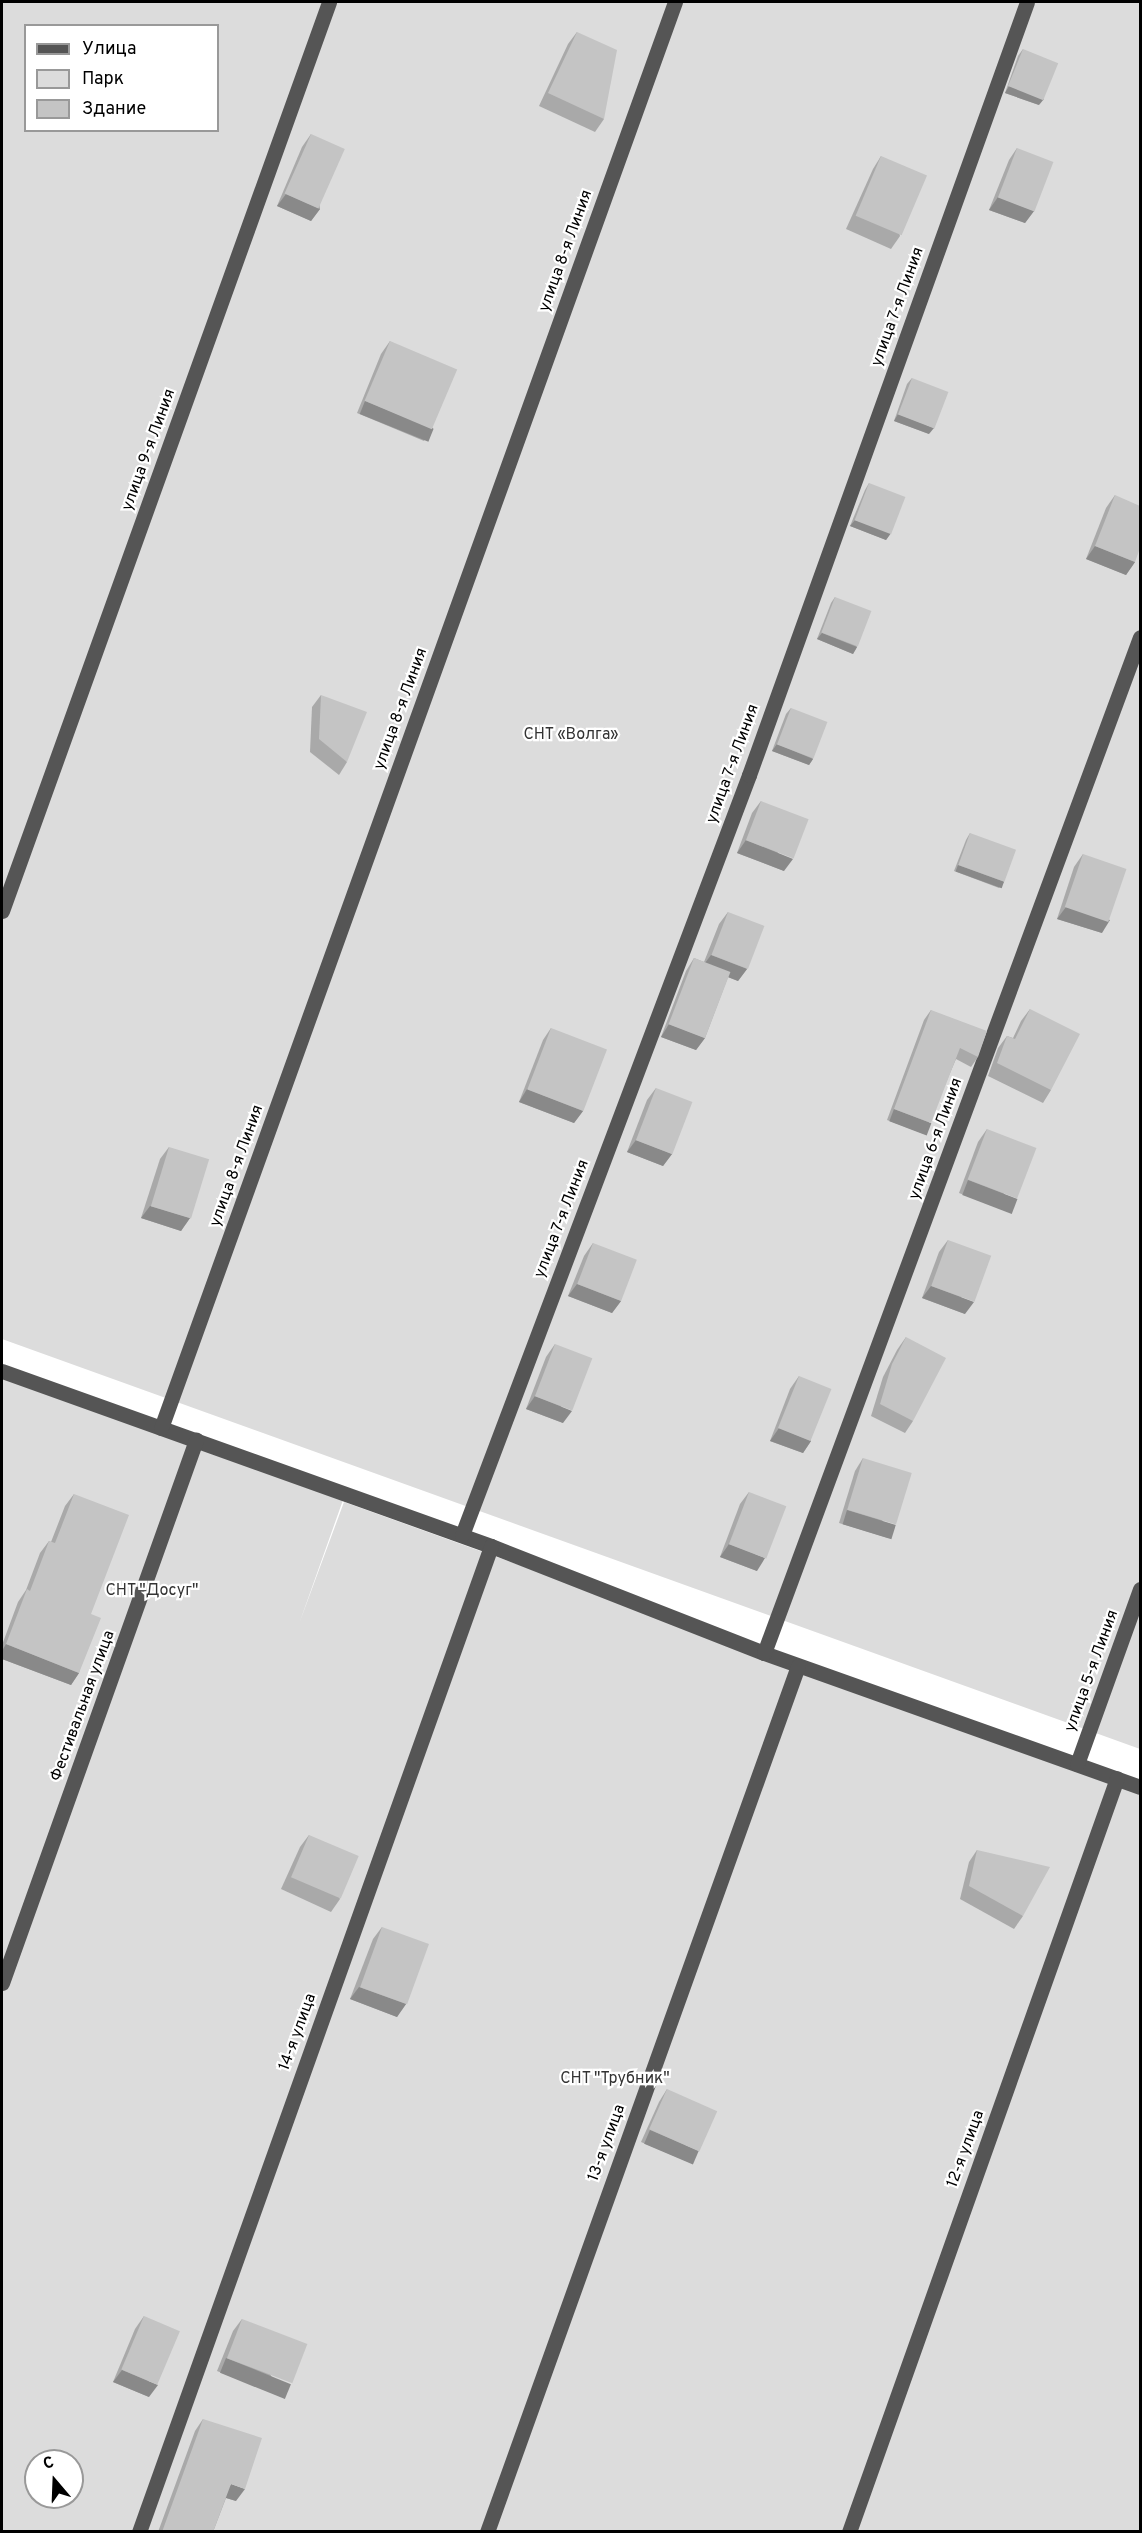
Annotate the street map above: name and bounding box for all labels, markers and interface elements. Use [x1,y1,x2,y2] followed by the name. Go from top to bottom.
[24,24,219,132] legend
[82,38,136,61] text: Улица
[82,68,124,91] text: Парк
[82,98,146,121] text: Здание
[535,188,597,314] street label: улица 8-я Линия
[867,245,929,369] street label: улица 7-я Линия
[118,387,180,513] street label: улица 9-я Линия
[370,646,432,772] street label: улица 8-я Линия
[702,702,764,826] street label: улица 7-я Линия
[523,725,619,745] park label: СНТ «Волга»
[905,1076,967,1202] street label: улица 6-я Линия
[206,1103,268,1229] street label: улица 8-я Линия
[530,1157,594,1281] street label: улица 7-я Линия
[105,1581,199,1601] park label: СНТ "Досуг"
[1061,1607,1123,1735] street label: улица 5-я Линия
[47,1628,119,1784] street label: Фестивальная улица
[275,1991,321,2073] street label: 14-я улица
[560,2069,670,2089] park label: СНТ "Трубник"
[584,2102,630,2184] street label: 13-я улица
[943,2108,989,2190] street label: 12-я улица
[24,2449,84,2509] north arrow
[41,2453,57,2475] text: С

